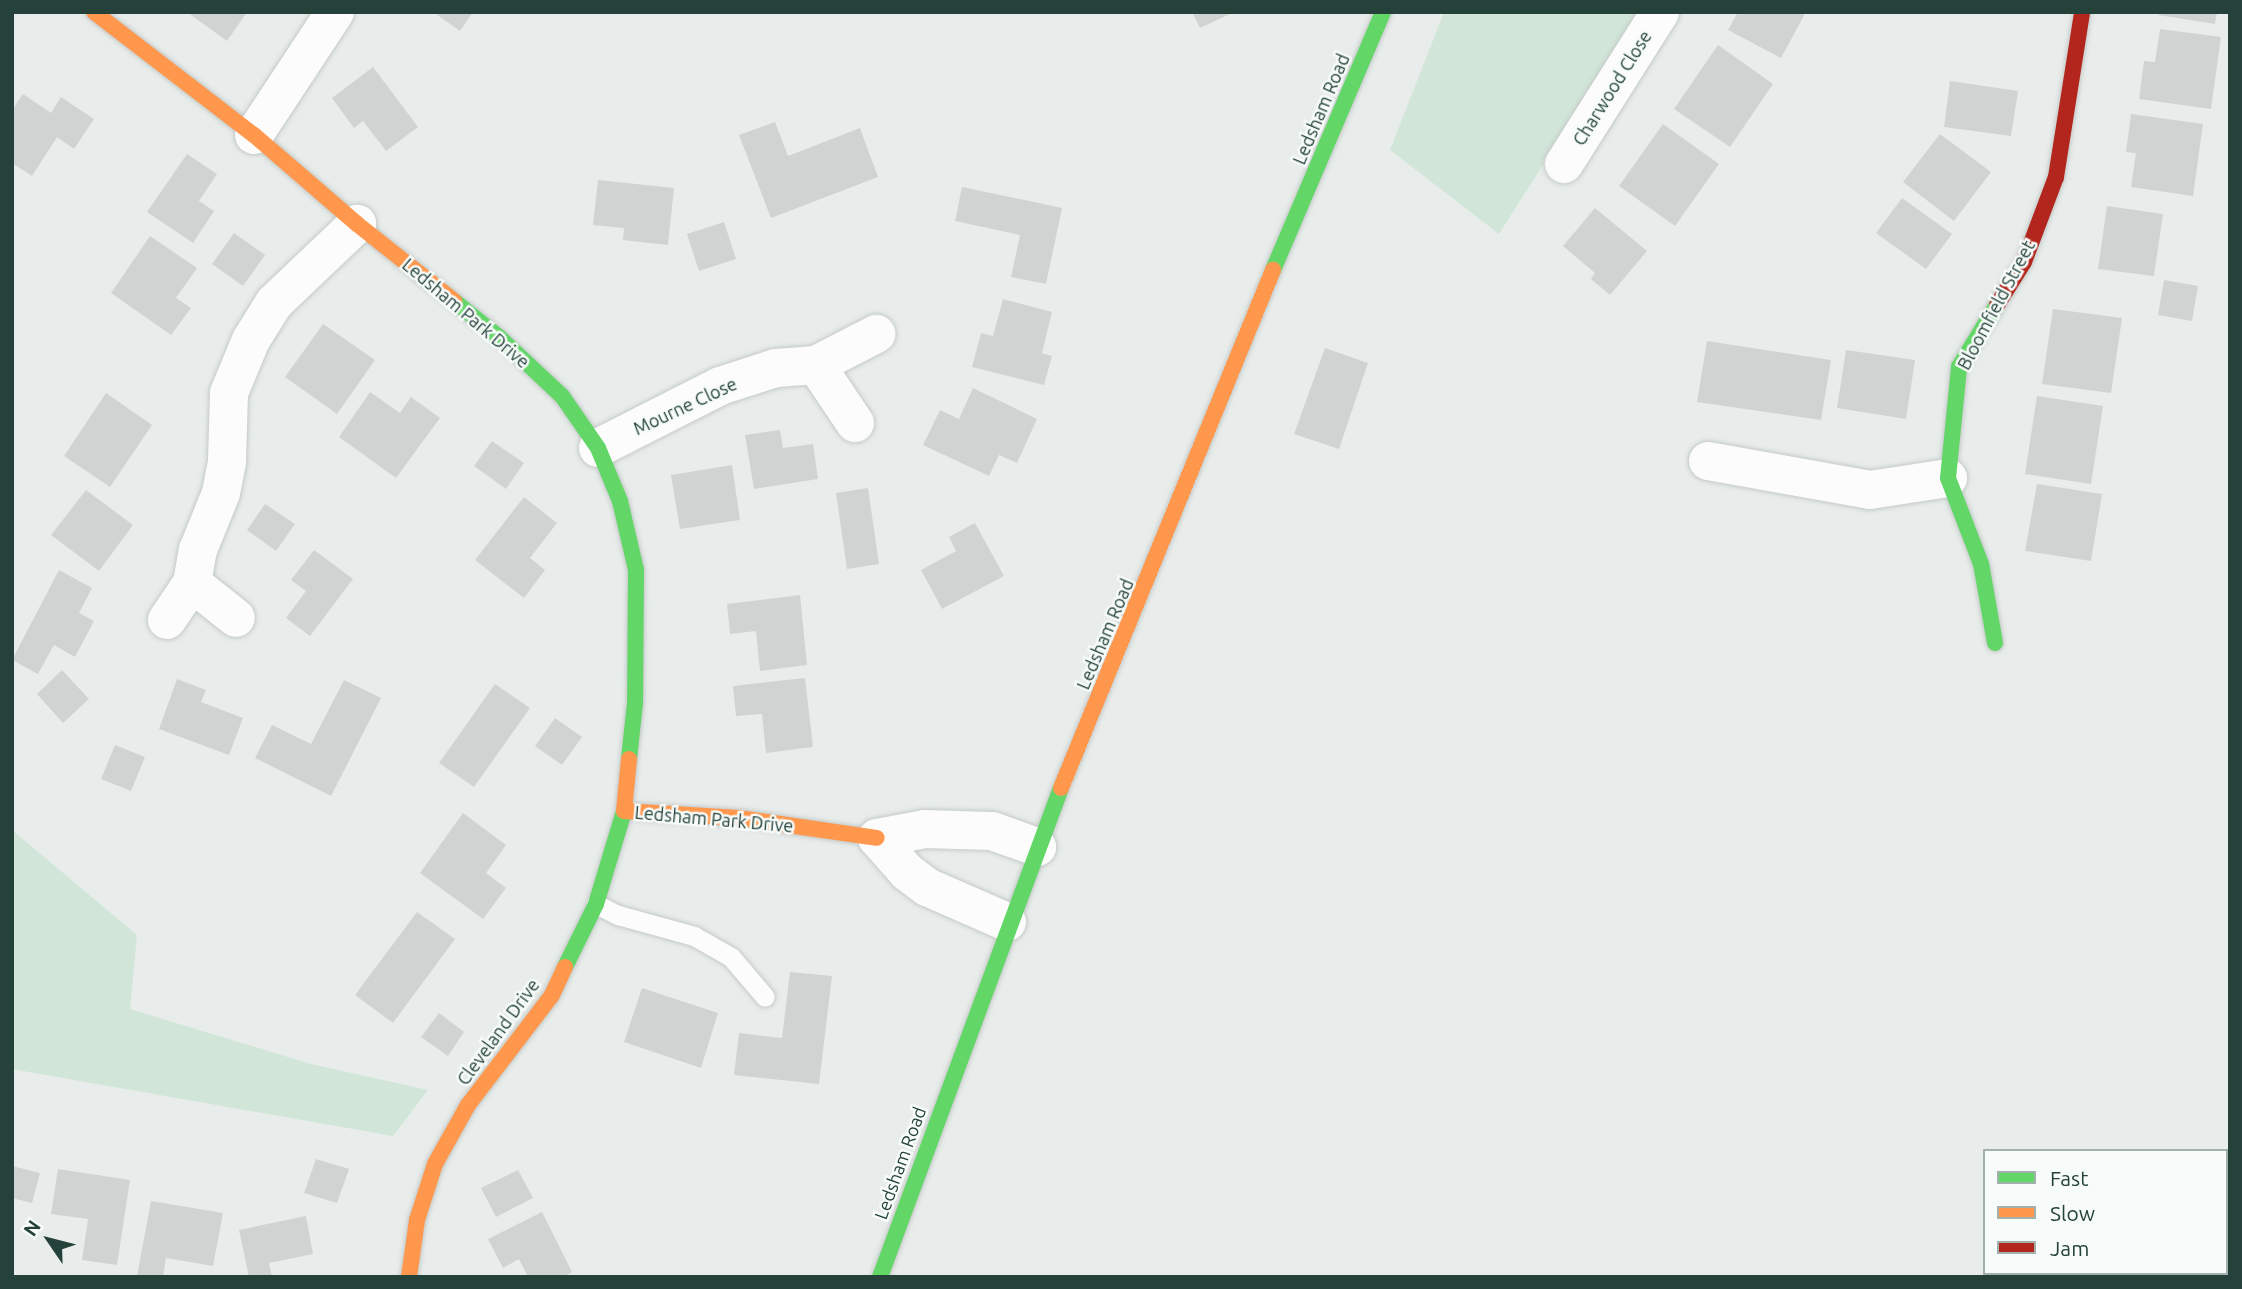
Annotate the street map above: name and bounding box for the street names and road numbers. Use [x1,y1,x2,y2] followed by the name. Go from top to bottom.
[1568,27,1656,149] street label: Charwood Close
[1288,50,1354,168] street label: Ledsham Road
[1953,237,2039,373] street label: Bloomfield Street
[398,254,534,372] street label: Ledsham Park Drive
[630,373,740,439] street label: Mourne Close
[1072,575,1138,693] street label: Ledsham Road
[634,801,794,837] street label: Ledsham Park Drive
[452,975,544,1089] street label: Cleveland Drive
[870,1104,930,1222] street label: Ledsham Road

